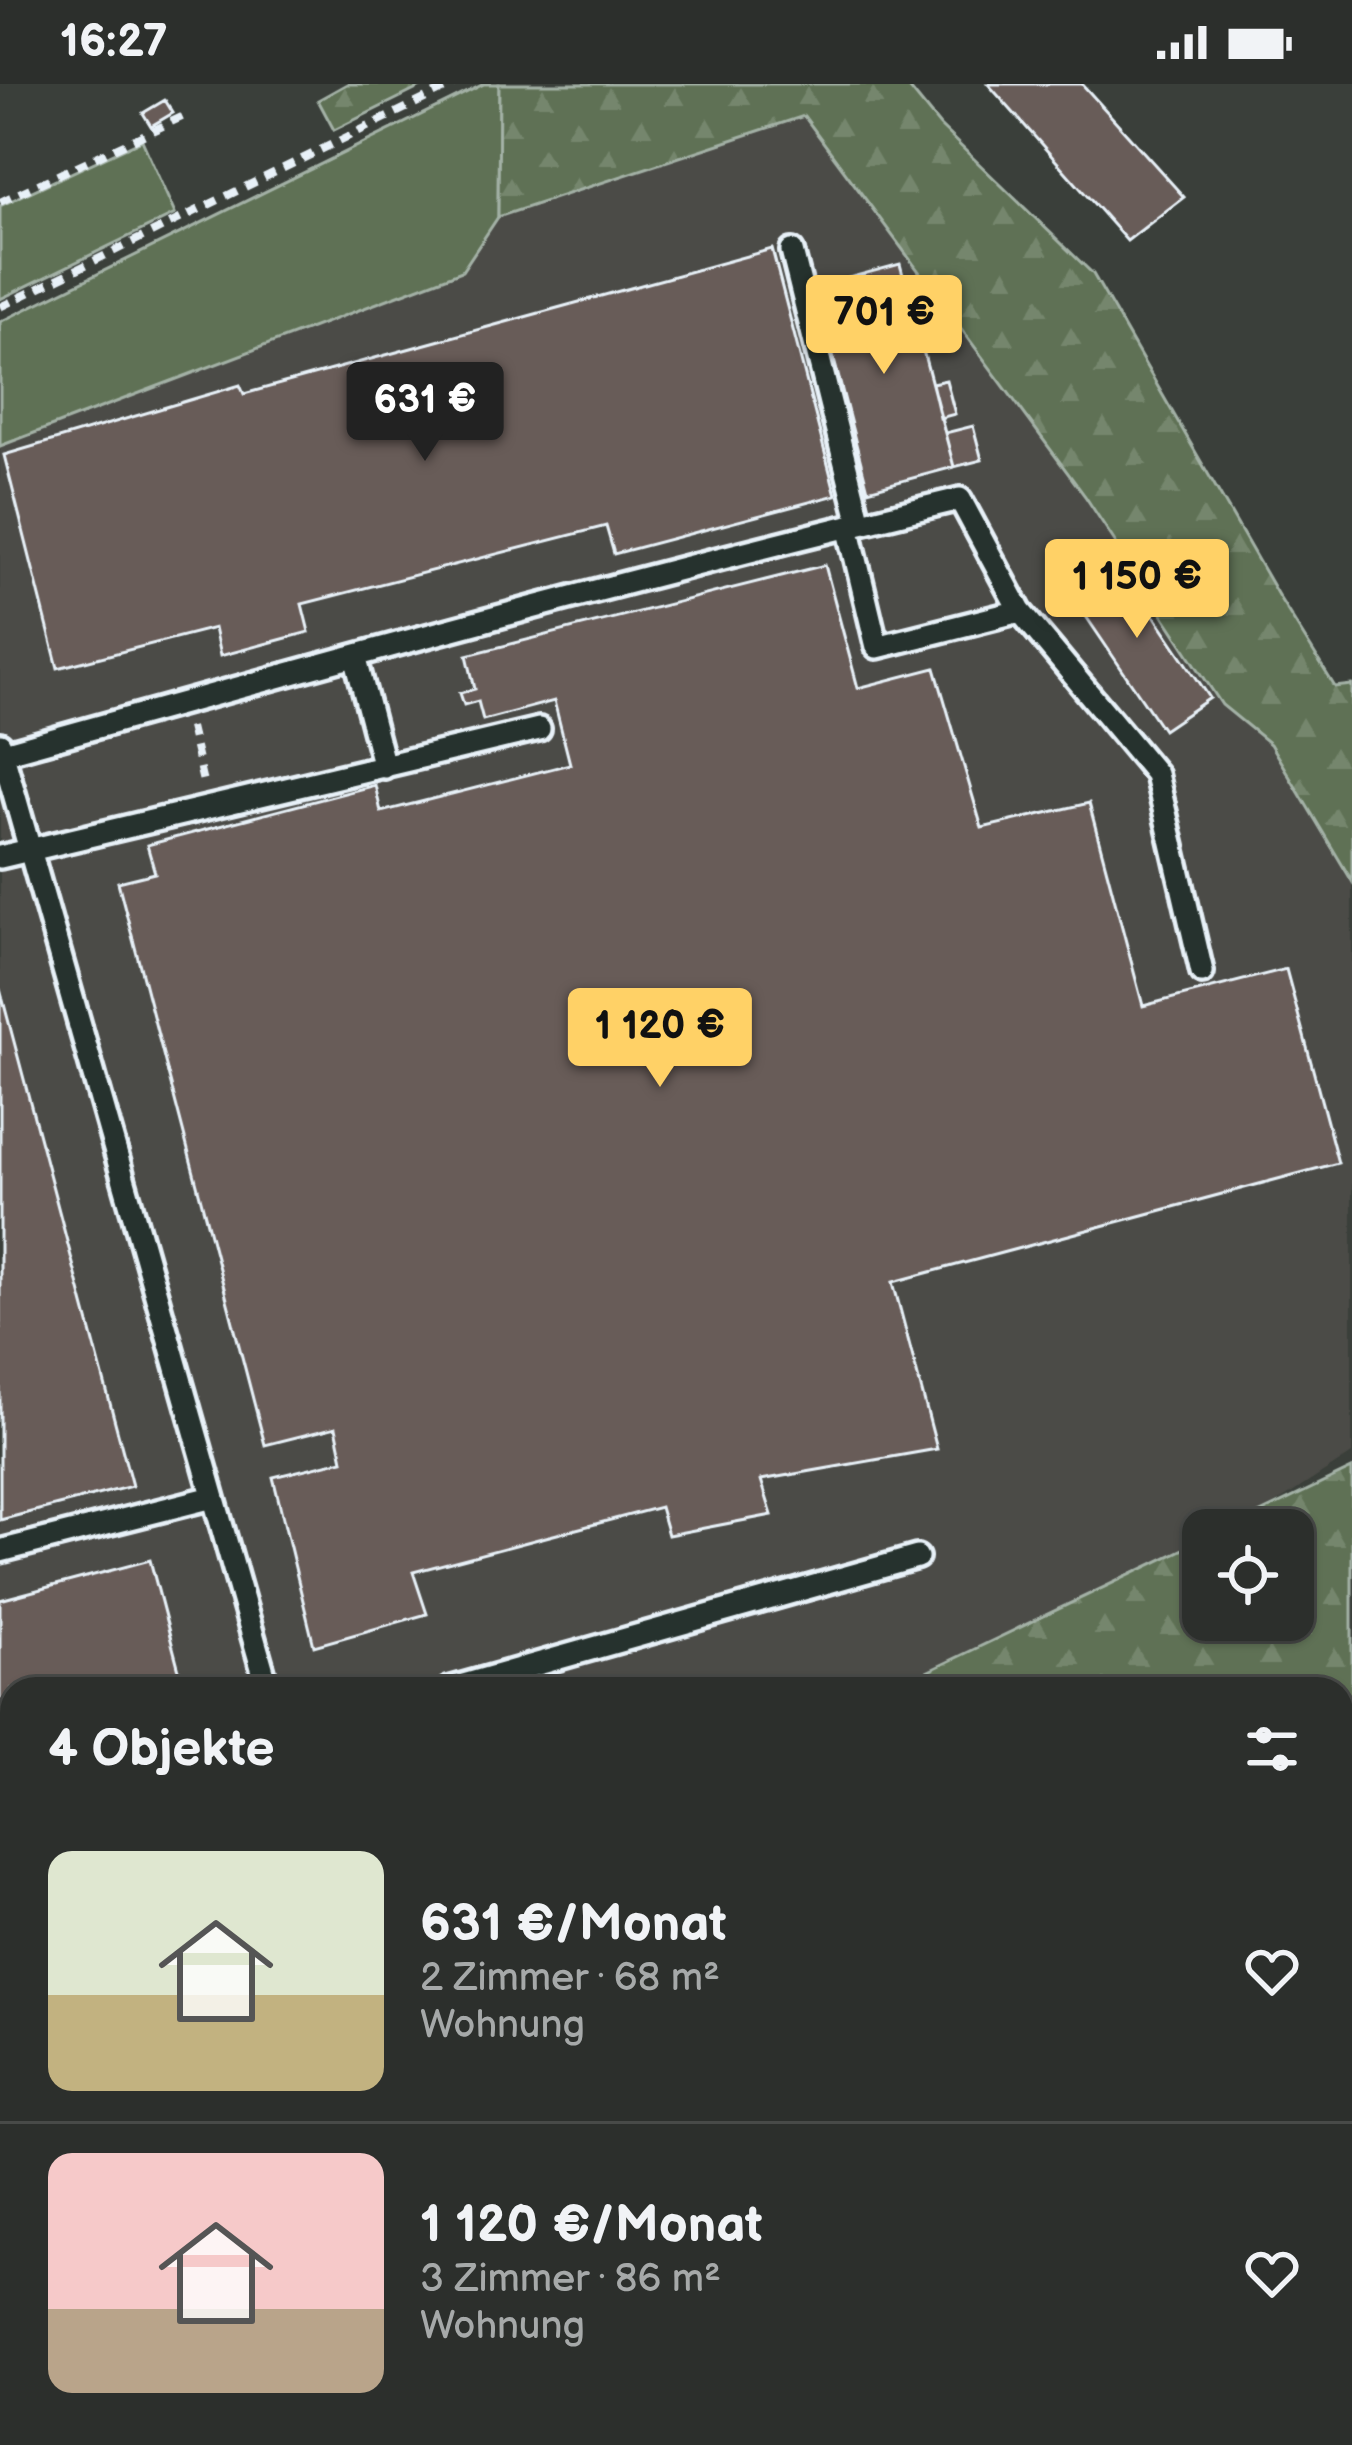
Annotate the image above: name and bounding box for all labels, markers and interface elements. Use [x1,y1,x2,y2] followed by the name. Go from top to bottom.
[60,15,168,70] text: 16:27
[800,275,968,377] pin: 701 €
[833,290,935,337] text: 701 €
[341,362,509,464] pin: 631 €
[374,377,476,424] text: 631 €
[1026,539,1248,641] pin: 1 150 €
[1072,554,1202,601] text: 1 150 €
[549,988,771,1090] pin: 1 120 €
[595,1003,725,1050] text: 1 120 €
[1182,1509,1314,1641] map controls
[1182,1509,1314,1641] button: locate
[1239,1716,1305,1782] icon: filters
[48,1719,275,1780] text: 4 Objekte
[420,1894,727,1955] text: 631 €/Monat
[144,1899,288,2043] icon: home
[1239,1938,1305,2004] icon: heart
[420,1955,720,2002] text: 2 Zimmer · 68 m²
[420,2002,585,2049] text: Wohnung
[420,2195,763,2256] text: 1 120 €/Monat
[144,2201,288,2345] icon: home
[1239,2240,1305,2306] icon: heart
[420,2256,721,2303] text: 3 Zimmer · 86 m²
[420,2303,585,2350] text: Wohnung

